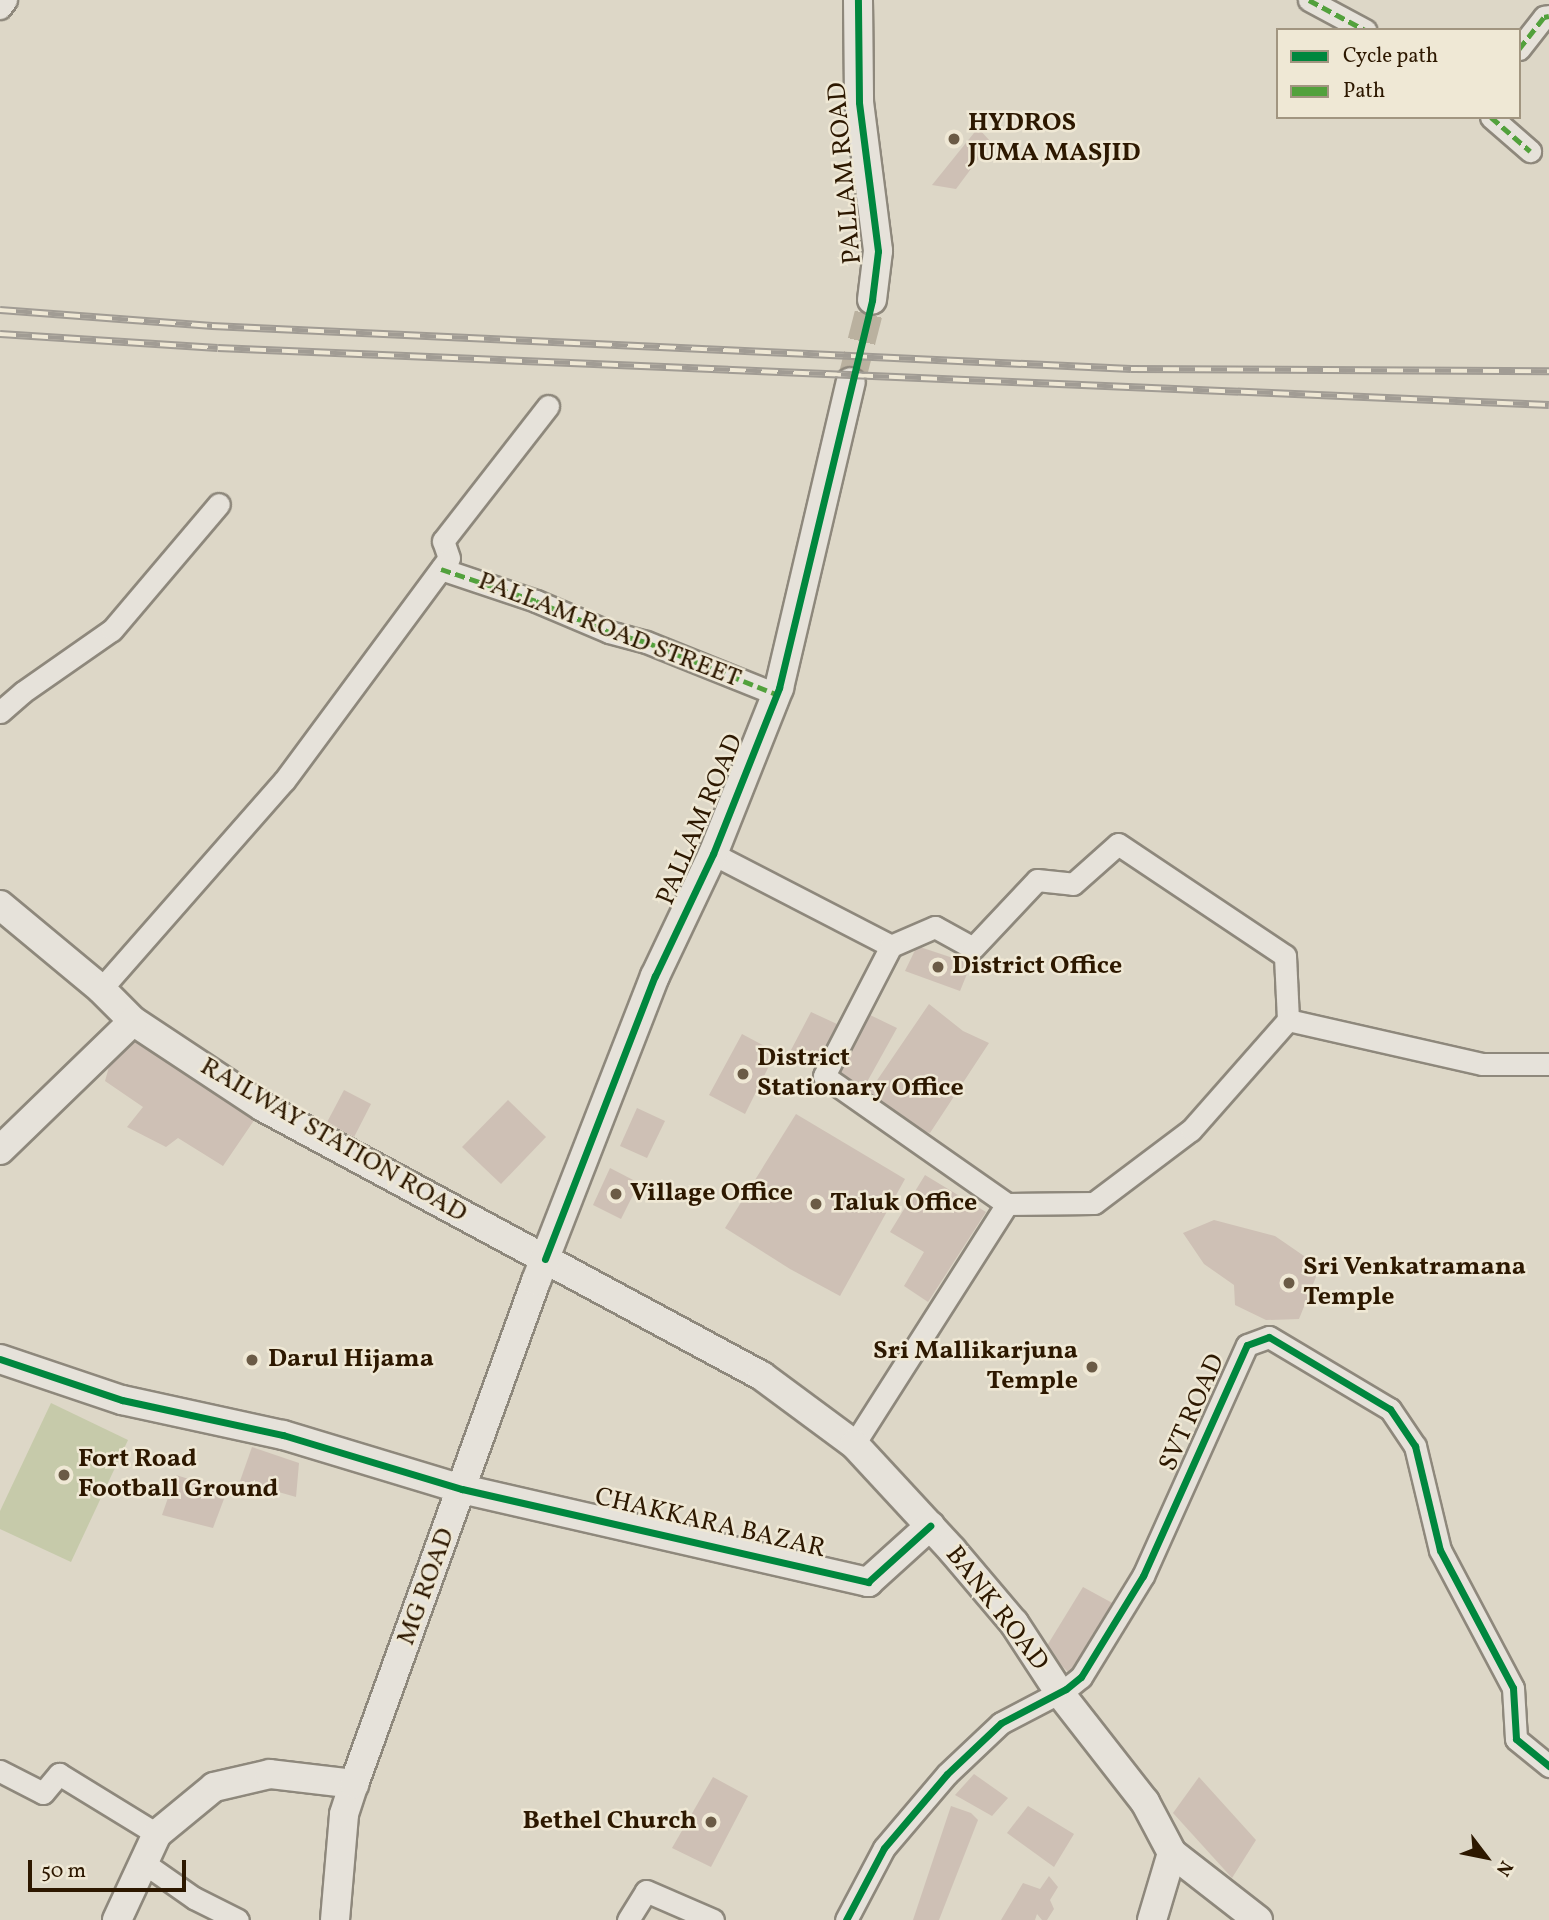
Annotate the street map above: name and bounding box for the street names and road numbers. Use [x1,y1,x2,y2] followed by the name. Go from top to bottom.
[823,81,869,265] street label: PALLAM ROAD
[473,566,745,696] street label: PALLAM ROAD STREET
[651,730,751,910] street label: PALLAM ROAD
[194,1052,472,1230] street label: RAILWAY STATION ROAD
[1153,1349,1233,1477] street label: SVT ROAD
[592,1482,828,1566] street label: CHAKKARA BAZAR
[391,1524,463,1650] street label: MG ROAD
[938,1541,1054,1677] street label: BANK ROAD

